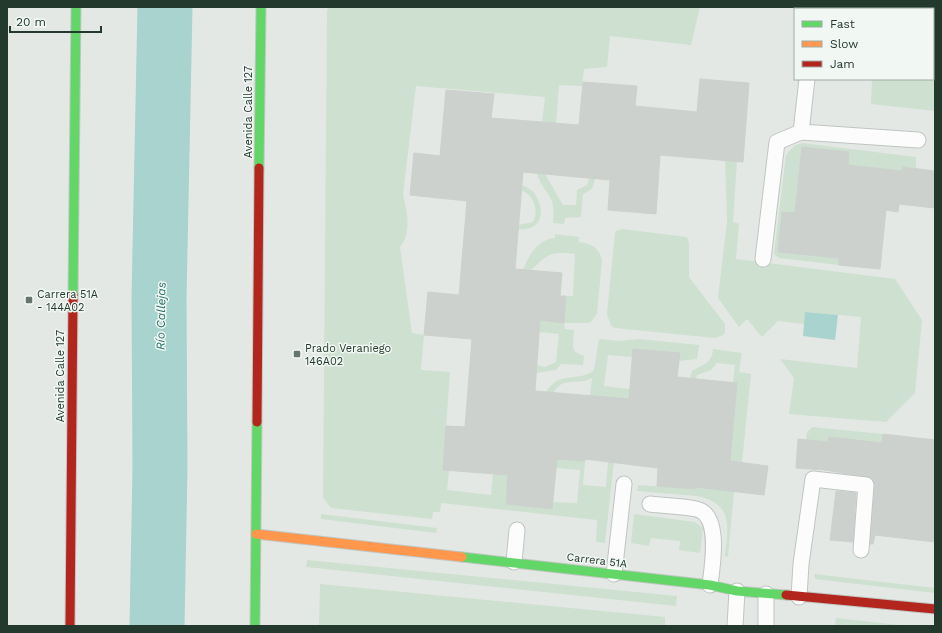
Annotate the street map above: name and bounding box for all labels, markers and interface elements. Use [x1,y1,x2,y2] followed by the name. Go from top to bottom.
[10,8,101,34] scale bar
[794,8,934,80] legend
[16,15,46,29] text: 20 m
[830,17,855,31] text: Fast
[830,37,858,51] text: Slow
[830,57,855,71] text: Jam
[242,66,255,158] street label: Avenida Calle 127
[153,282,169,350] water label: Río Callejas
[37,288,98,314] place label: Carrera 51A - 144A02
[24,295,34,305] marker: Carrera 51A - 144A02
[54,330,67,422] street label: Avenida Calle 127
[305,342,391,368] place label: Prado Veraniego 146A02
[292,349,302,359] marker: Prado Veraniego 146A02
[566,550,628,571] street label: Carrera 51A

